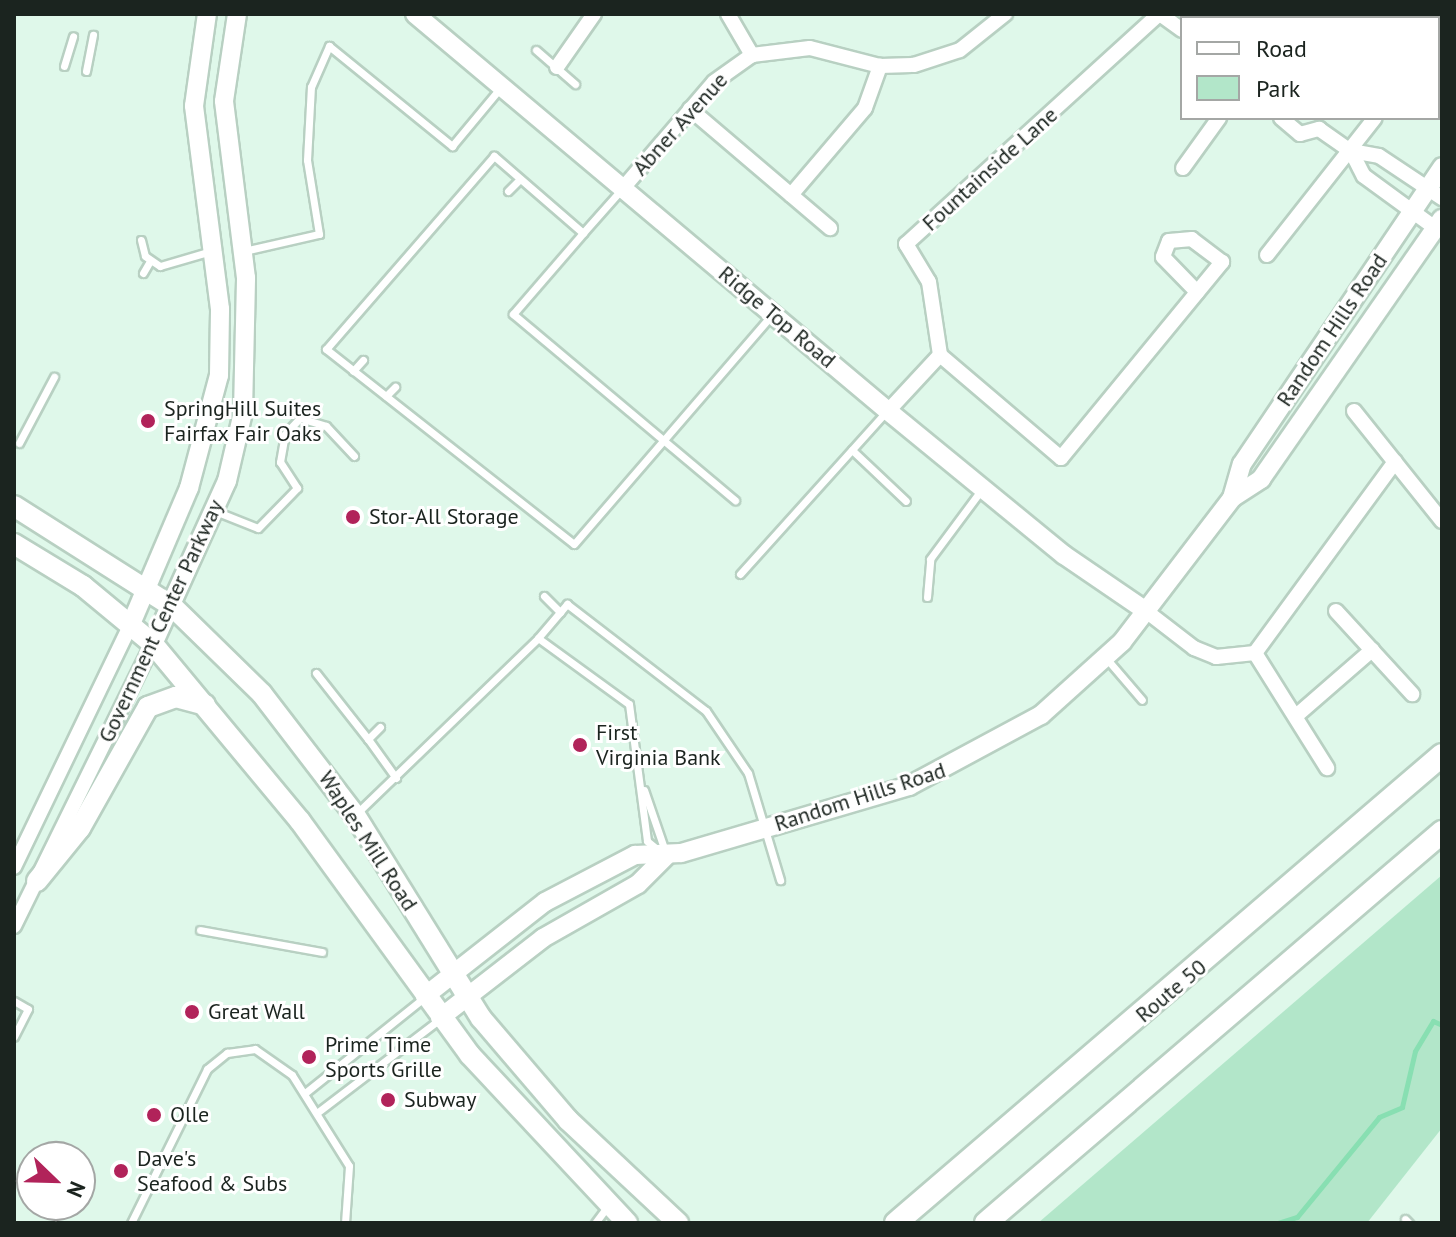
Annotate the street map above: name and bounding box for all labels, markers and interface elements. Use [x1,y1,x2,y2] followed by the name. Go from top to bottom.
[1180,16,1440,120] legend
[1256,33,1307,64] text: Road
[627,67,733,181] street label: Abner Avenue
[1256,73,1300,104] text: Park
[917,101,1063,237] street label: Fountainside Lane
[1271,249,1393,411] street label: Random Hills Road
[713,260,841,374] street label: Ridge Top Road
[164,395,322,446] place label: SpringHill Suites Fairfax Fair Oaks
[139,412,157,430] marker: SpringHill Suites Fairfax Fair Oaks
[93,495,229,747] street label: Government Center Parkway
[369,504,519,530] place label: Stor-All Storage
[344,508,362,526] marker: Stor-All Storage
[596,719,721,770] place label: First Virginia Bank
[571,736,589,754] marker: First Virginia Bank
[771,757,949,837] street label: Random Hills Road
[313,766,423,916] street label: Waples Mill Road
[1130,954,1212,1028] street label: Route 50
[208,999,305,1025] place label: Great Wall
[183,1003,201,1021] marker: Great Wall
[325,1031,442,1082] place label: Prime Time Sports Grille
[300,1048,318,1066] marker: Prime Time Sports Grille
[404,1087,477,1113] place label: Subway
[379,1091,397,1109] marker: Subway
[170,1102,209,1128] place label: Olle
[145,1106,163,1124] marker: Olle
[16,1141,96,1221] north arrow
[137,1145,287,1196] place label: Dave's Seafood & Subs
[112,1162,130,1180] marker: Dave's Seafood & Subs
[61,1177,92,1202] text: N

